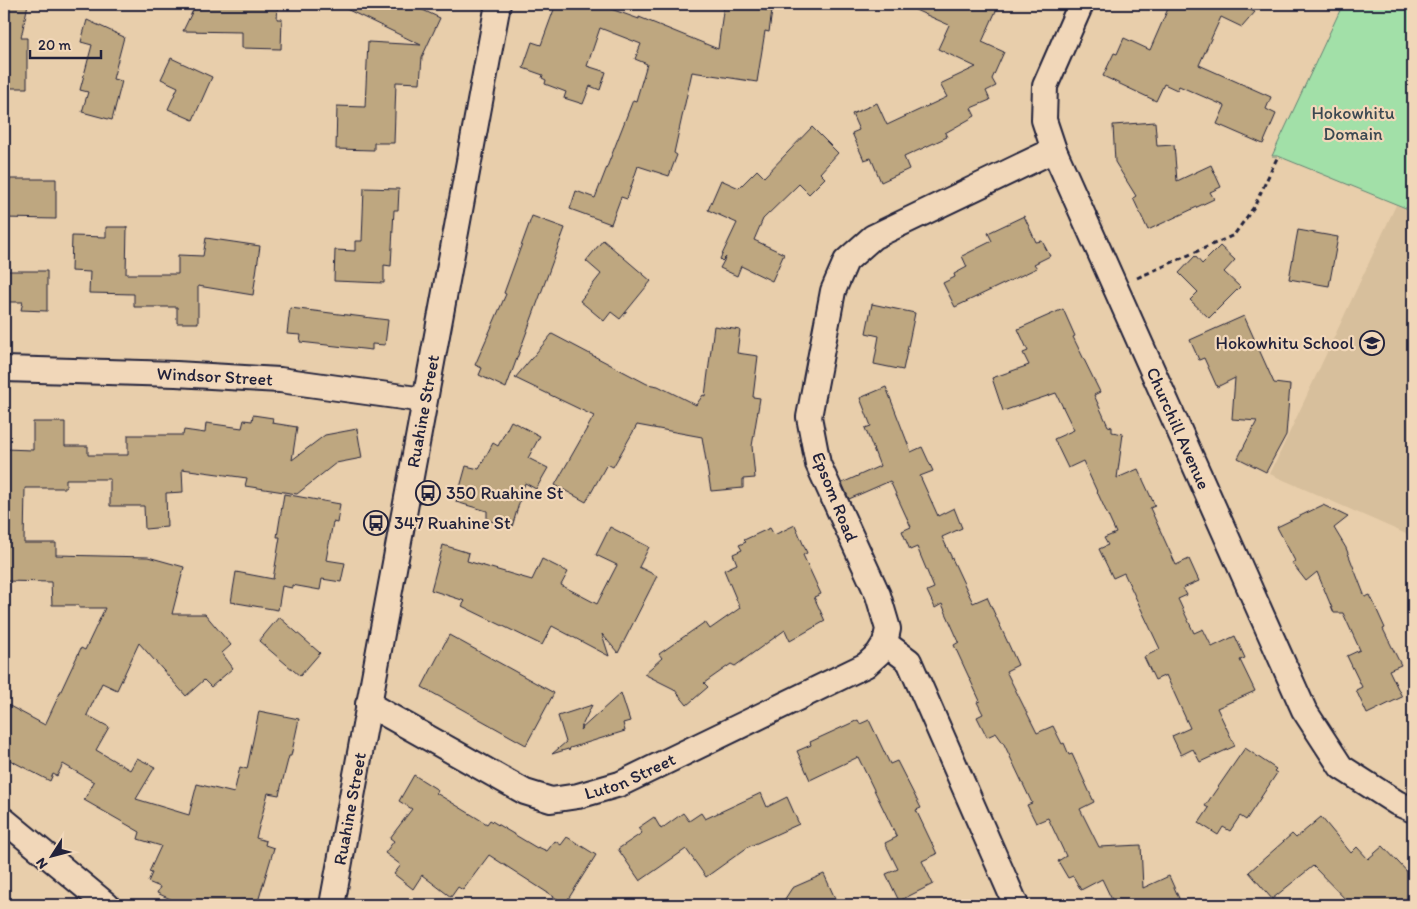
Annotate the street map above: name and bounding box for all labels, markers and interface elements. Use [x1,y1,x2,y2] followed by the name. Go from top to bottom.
[30,28,101,60] scale bar
[38,36,72,54] text: 20 m
[1311,102,1395,145] park label: Hokowhitu Domain
[1359,330,1385,356] school or university icon: Hokowhitu School
[1215,332,1354,354] place label: Hokowhitu School
[402,353,444,469] street label: Ruahine Street
[156,362,274,391] street label: Windsor Street
[1141,364,1215,493] street label: Churchill Avenue
[807,449,863,545] street label: Epsom Road
[415,480,441,506] bus stop icon: 350 Ruahine St
[446,482,564,504] place label: 350 Ruahine St
[363,510,389,536] bus stop icon: 347 Ruahine St
[394,512,511,534] place label: 347 Ruahine St
[582,748,679,805] street label: Luton Street
[329,750,371,867] street label: Ruahine Street
[28,832,78,882] north arrow
[32,855,52,872] text: N

